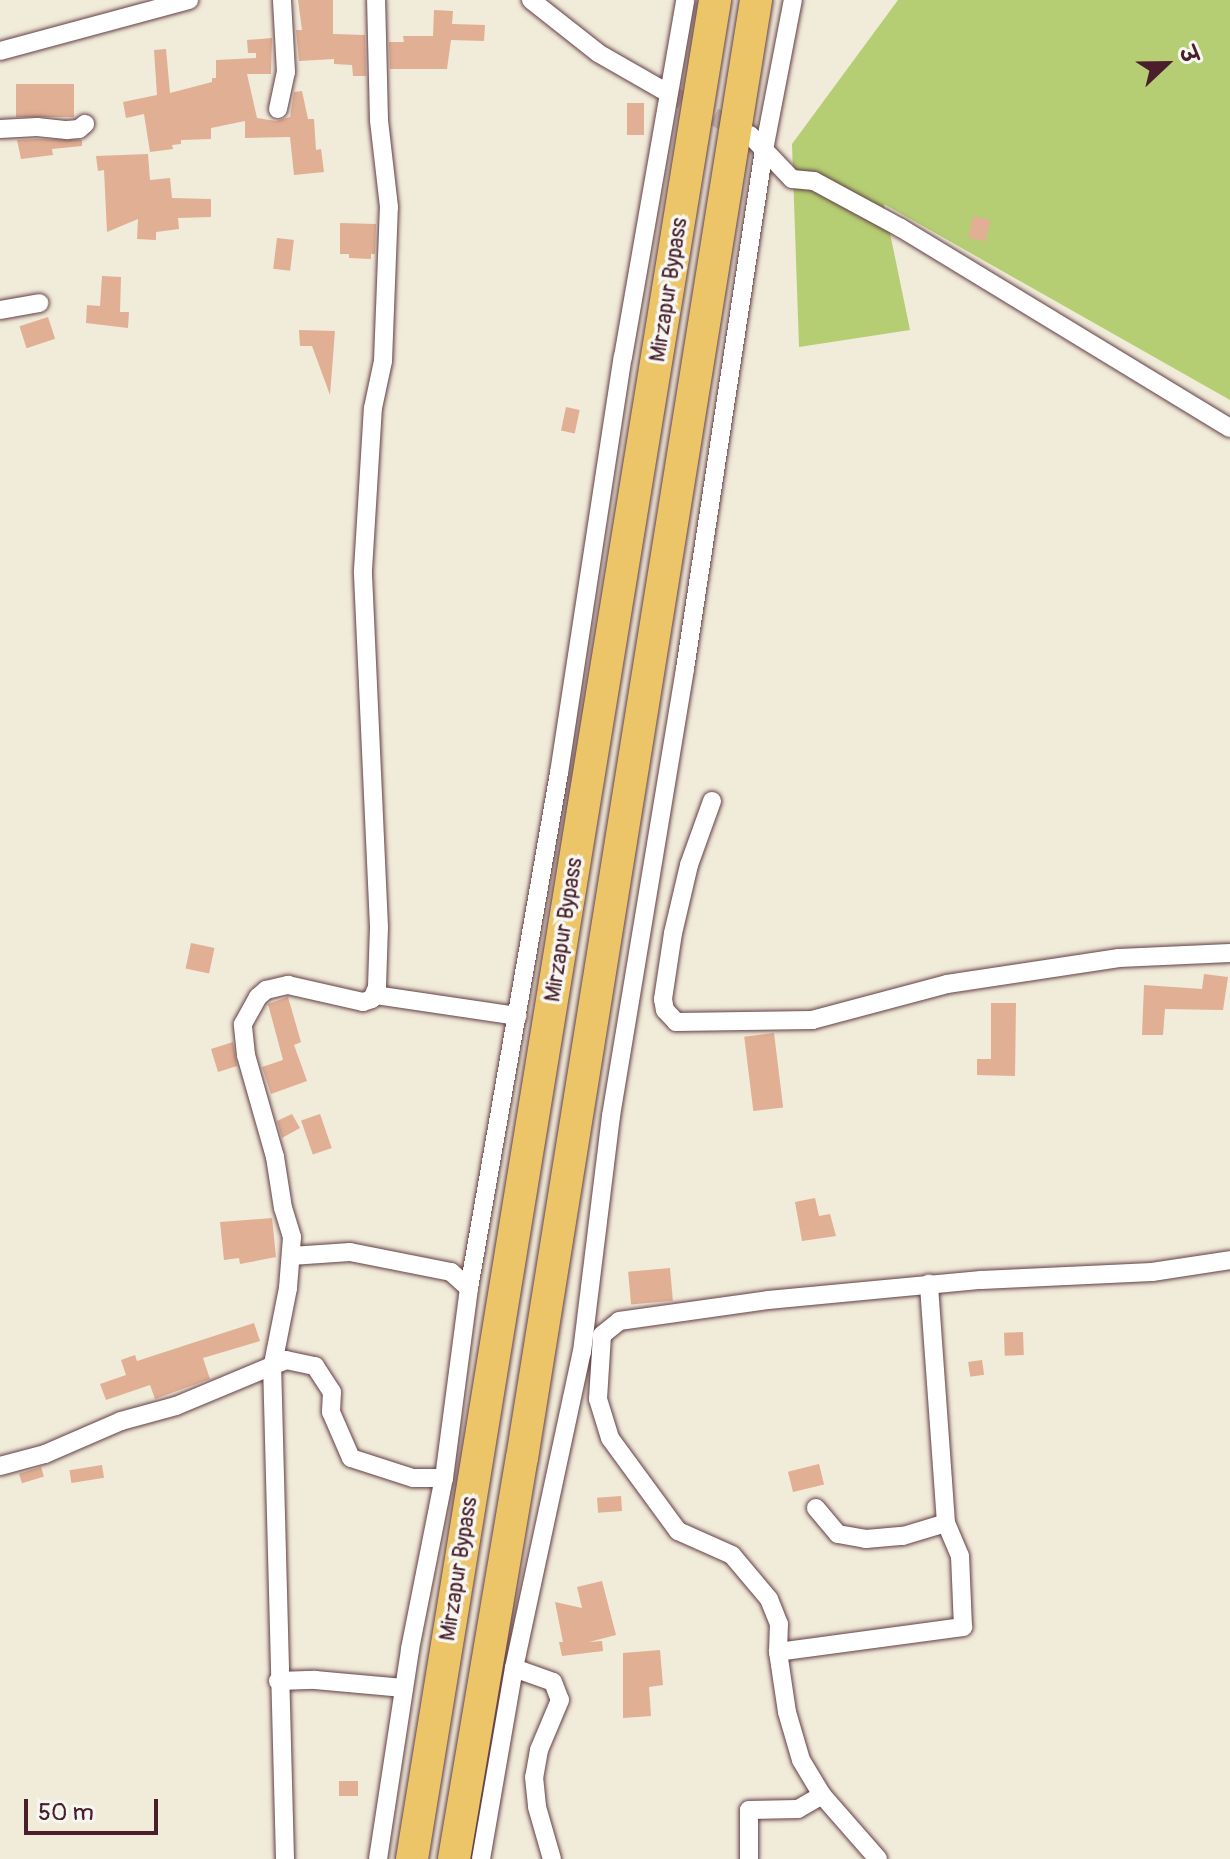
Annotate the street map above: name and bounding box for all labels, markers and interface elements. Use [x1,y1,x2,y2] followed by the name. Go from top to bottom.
[1126,24,1206,104] north arrow
[1173,43,1204,67] text: उ
[645,216,693,364] street label: Mirzapur Bypass
[540,856,588,1004] street label: Mirzapur Bypass
[435,1495,483,1643] street label: Mirzapur Bypass
[28,1783,162,1833] scale bar
[38,1798,94,1827] text: 50 m

